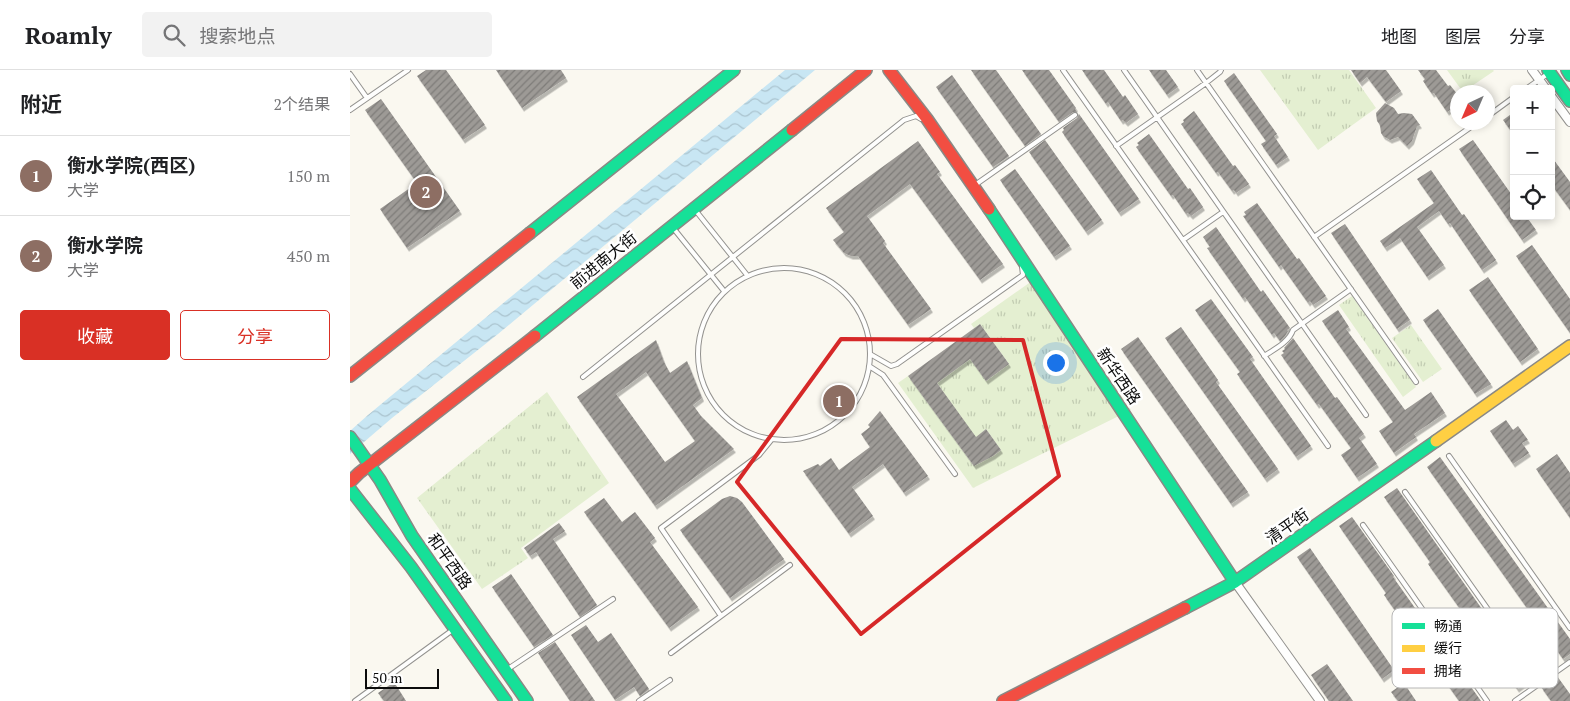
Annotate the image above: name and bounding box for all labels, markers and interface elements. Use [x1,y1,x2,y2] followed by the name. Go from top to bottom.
[142,12,492,57] search box
[25,19,112,51] text: Roamly
[160,21,188,49] icon: search
[200,23,276,48] text: 搜索地点
[1381,24,1417,48] text: 地图
[1445,24,1481,48] text: 图层
[1509,24,1545,48] text: 分享
[1450,85,1495,130] north arrow
[1510,85,1555,220] map controls
[1510,85,1555,130] button: +
[20,90,62,118] text: 附近
[273,93,330,115] text: 2个结果
[1510,130,1555,175] button: −
[67,152,195,177] text: 衡水学院(西区)
[31,165,41,187] text: 1
[287,165,330,187] text: 150 m
[410,173,442,211] pin: 2
[1510,175,1555,220] button: locate
[67,179,99,201] text: 大学
[565,226,641,294] street label: 前进南大街
[67,232,143,257] text: 衡水学院
[31,245,41,267] text: 2
[287,245,330,267] text: 450 m
[67,259,99,281] text: 大学
[20,310,170,360] button: 收藏
[180,310,330,360] button: 分享
[1092,343,1146,409] street label: 新华西路
[1043,350,1069,376] your location
[823,382,855,420] pin: 1
[1261,503,1313,549] street label: 清平街
[423,528,477,594] street label: 和平西路
[1392,608,1558,688] legend
[1434,616,1462,635] text: 畅通
[1434,638,1462,657] text: 缓行
[1434,661,1462,680] text: 拥堵
[365,666,439,689] scale bar
[372,668,402,687] text: 50 m

